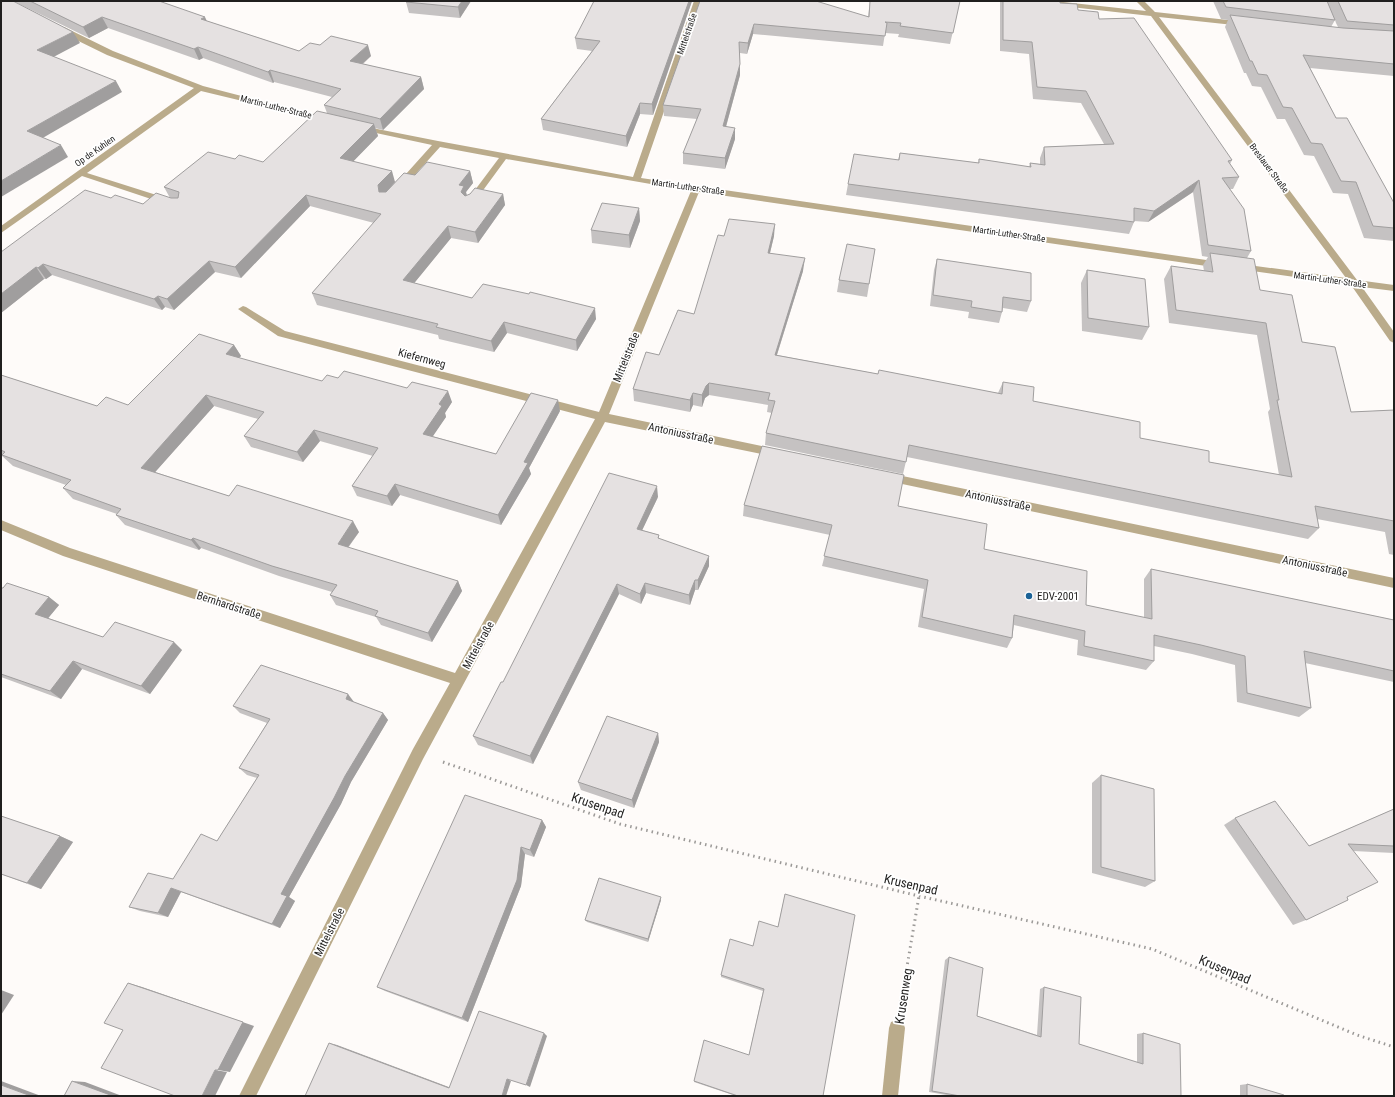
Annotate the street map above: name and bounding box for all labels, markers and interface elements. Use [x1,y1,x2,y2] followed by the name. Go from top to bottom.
[675,12,699,56] street label: Mittelstraße
[239,93,313,121] street label: Martin-Luther-Straße
[73,133,117,169] street label: Op de Kuhlen
[1247,142,1291,194] street label: Breslauer Straße
[651,177,725,197] street label: Martin-Luther-Straße
[972,224,1046,244] street label: Martin-Luther-Straße
[1293,270,1367,290] street label: Martin-Luther-Straße
[611,330,642,384] street label: Mittelstraße
[397,346,447,371] street label: Kiefernweg
[647,420,715,447] street label: Antoniusstraße
[964,487,1032,514] street label: Antoniusstraße
[1281,553,1349,580] street label: Antoniusstraße
[195,589,263,622] street label: Bernhardstraße
[1037,590,1079,603] place label: EDV-2001
[1024,591,1034,601] marker: EDV-2001
[460,619,497,671] street label: Mittelstraße
[570,789,626,821] street label: Krusenpad
[883,871,939,898] street label: Krusenpad
[312,906,347,959] street label: Mittelstraße
[1197,952,1253,987] street label: Krusenpad
[892,967,915,1025] street label: Krusenweg

